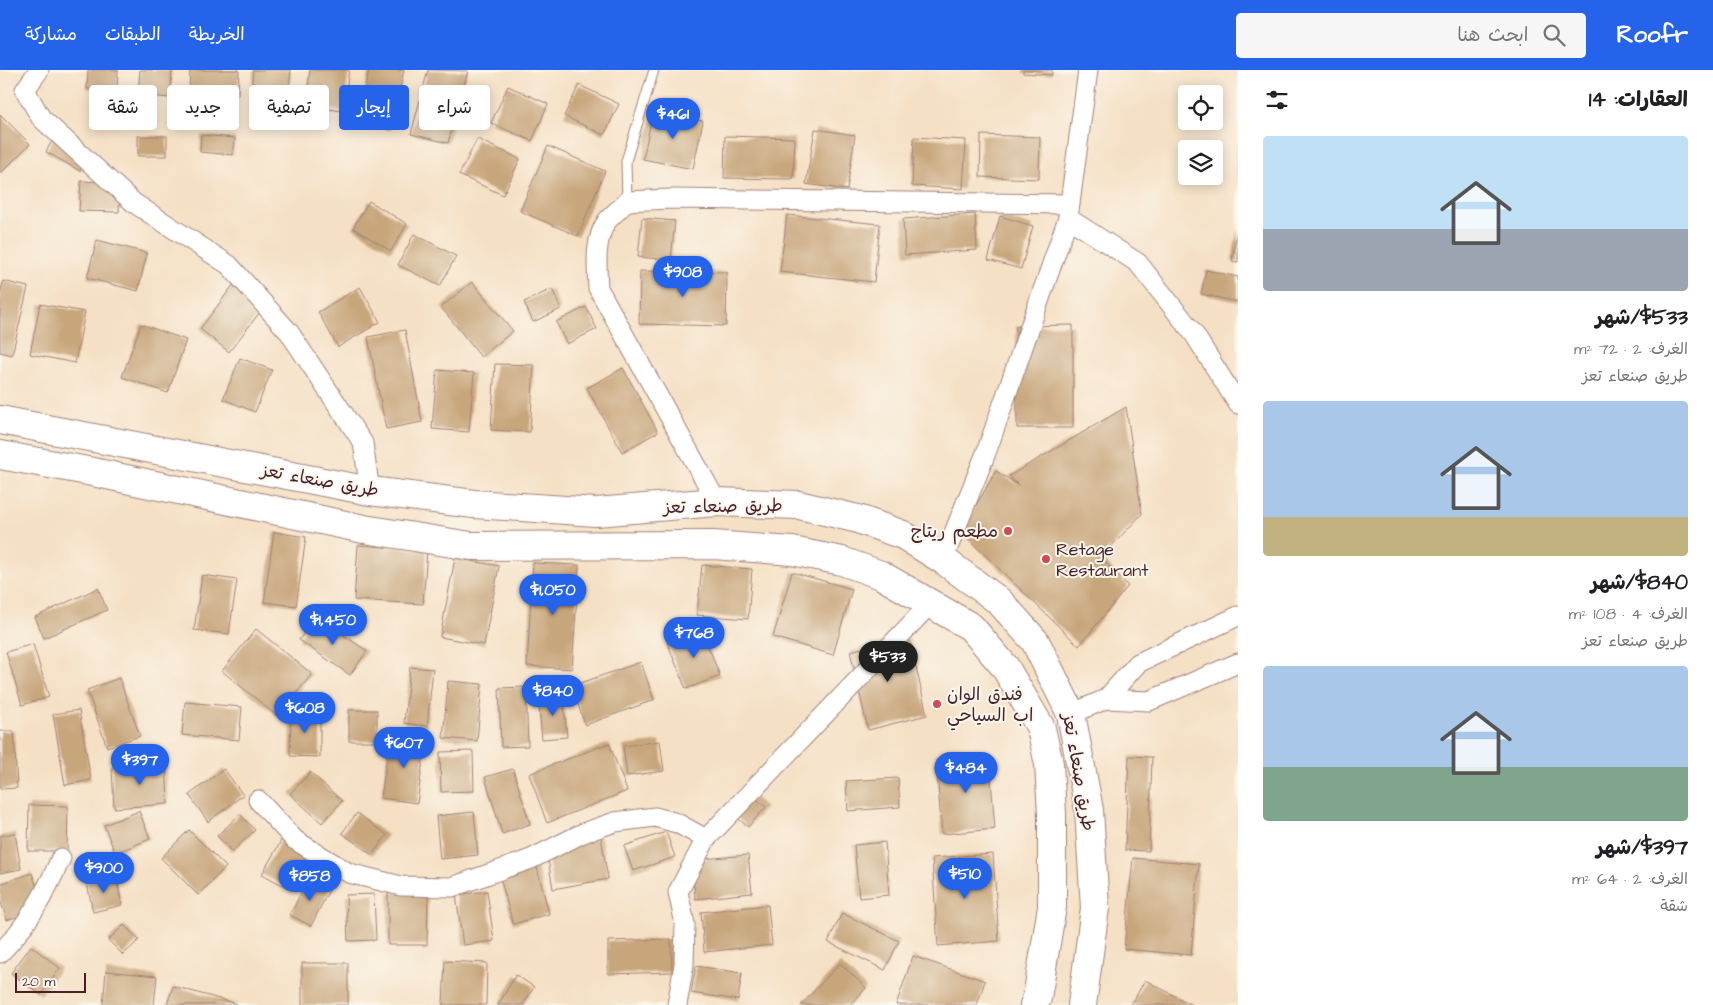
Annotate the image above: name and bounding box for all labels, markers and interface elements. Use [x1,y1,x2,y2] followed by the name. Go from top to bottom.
[1236,13,1586,58] search box
[1616,18,1688,52] text: Roofr
[1540,21,1568,49] icon: search
[25,22,77,47] text: مشاركة
[105,22,161,47] text: الطبقات
[189,22,245,47] text: الخريطة
[1457,22,1528,49] text: ابحث هنا
[89,85,157,130] chip: شقة
[167,85,239,130] chip: جديد
[249,85,329,130] chip: تصفية
[339,85,409,130] chip: إيجار
[419,85,490,130] chip: شراء
[1178,85,1223,185] map controls
[1178,85,1223,130] button: locate
[1589,85,1688,114] text: العقارات: 14
[1263,86,1291,114] icon: filters
[643,98,703,140] pin: $461
[657,103,689,125] text: $461
[1178,140,1223,185] button: layers
[1431,168,1521,258] icon: home
[653,256,713,298] pin: $908
[664,261,702,283] text: $908
[1596,303,1688,332] text: $533/شهر
[1574,338,1688,360] text: الغرف: 2 · 72 m²
[1582,365,1688,387] text: طريق صنعاء تعز
[1431,433,1521,523] icon: home
[257,457,381,503] street label: طريق صنعاء تعز
[661,493,783,520] street label: طريق صنعاء تعز
[911,519,998,545] place label: مطعم ريتاج
[1002,525,1014,537] marker: مطعم ريتاج
[1056,537,1149,583] place label: Retage Restaurant
[1040,553,1052,565] marker: Retage Restaurant
[1591,568,1688,597] text: $840/شهر
[512,574,594,616] pin: $1,050
[530,579,576,601] text: $1,050
[1569,603,1688,625] text: الغرف: 4 · 108 m²
[292,604,374,646] pin: $1,450
[310,609,356,631] text: $1,450
[664,616,724,659] pin: $768
[674,622,714,644] text: $768
[1582,630,1688,652] text: طريق صنعاء تعز
[858,640,918,683] pin: $533
[870,646,906,668] text: $533
[523,674,583,717] pin: $840
[533,680,573,702] text: $840
[947,682,1033,731] place label: فندق الوان اب السياحي
[275,692,335,734] pin: $608
[285,697,325,719] text: $608
[931,698,943,710] marker: فندق الوان اب السياحي
[1431,698,1521,788] icon: home
[1056,709,1101,833] street label: طريق صنعاء تعز
[374,726,434,769] pin: $607
[385,732,423,754] text: $607
[110,744,170,786] pin: $397
[122,749,158,771] text: $397
[936,752,996,794] pin: $484
[945,757,987,779] text: $484
[1596,833,1688,862] text: $397/شهر
[74,852,134,894] pin: $900
[85,857,123,879] text: $900
[935,858,995,900] pin: $510
[280,860,340,902] pin: $858
[949,863,981,885] text: $510
[290,865,330,887] text: $858
[1572,868,1688,890] text: الغرف: 2 · 64 m²
[1660,895,1688,917] text: شقة
[15,970,86,993] scale bar
[22,972,55,992] text: 20 m

